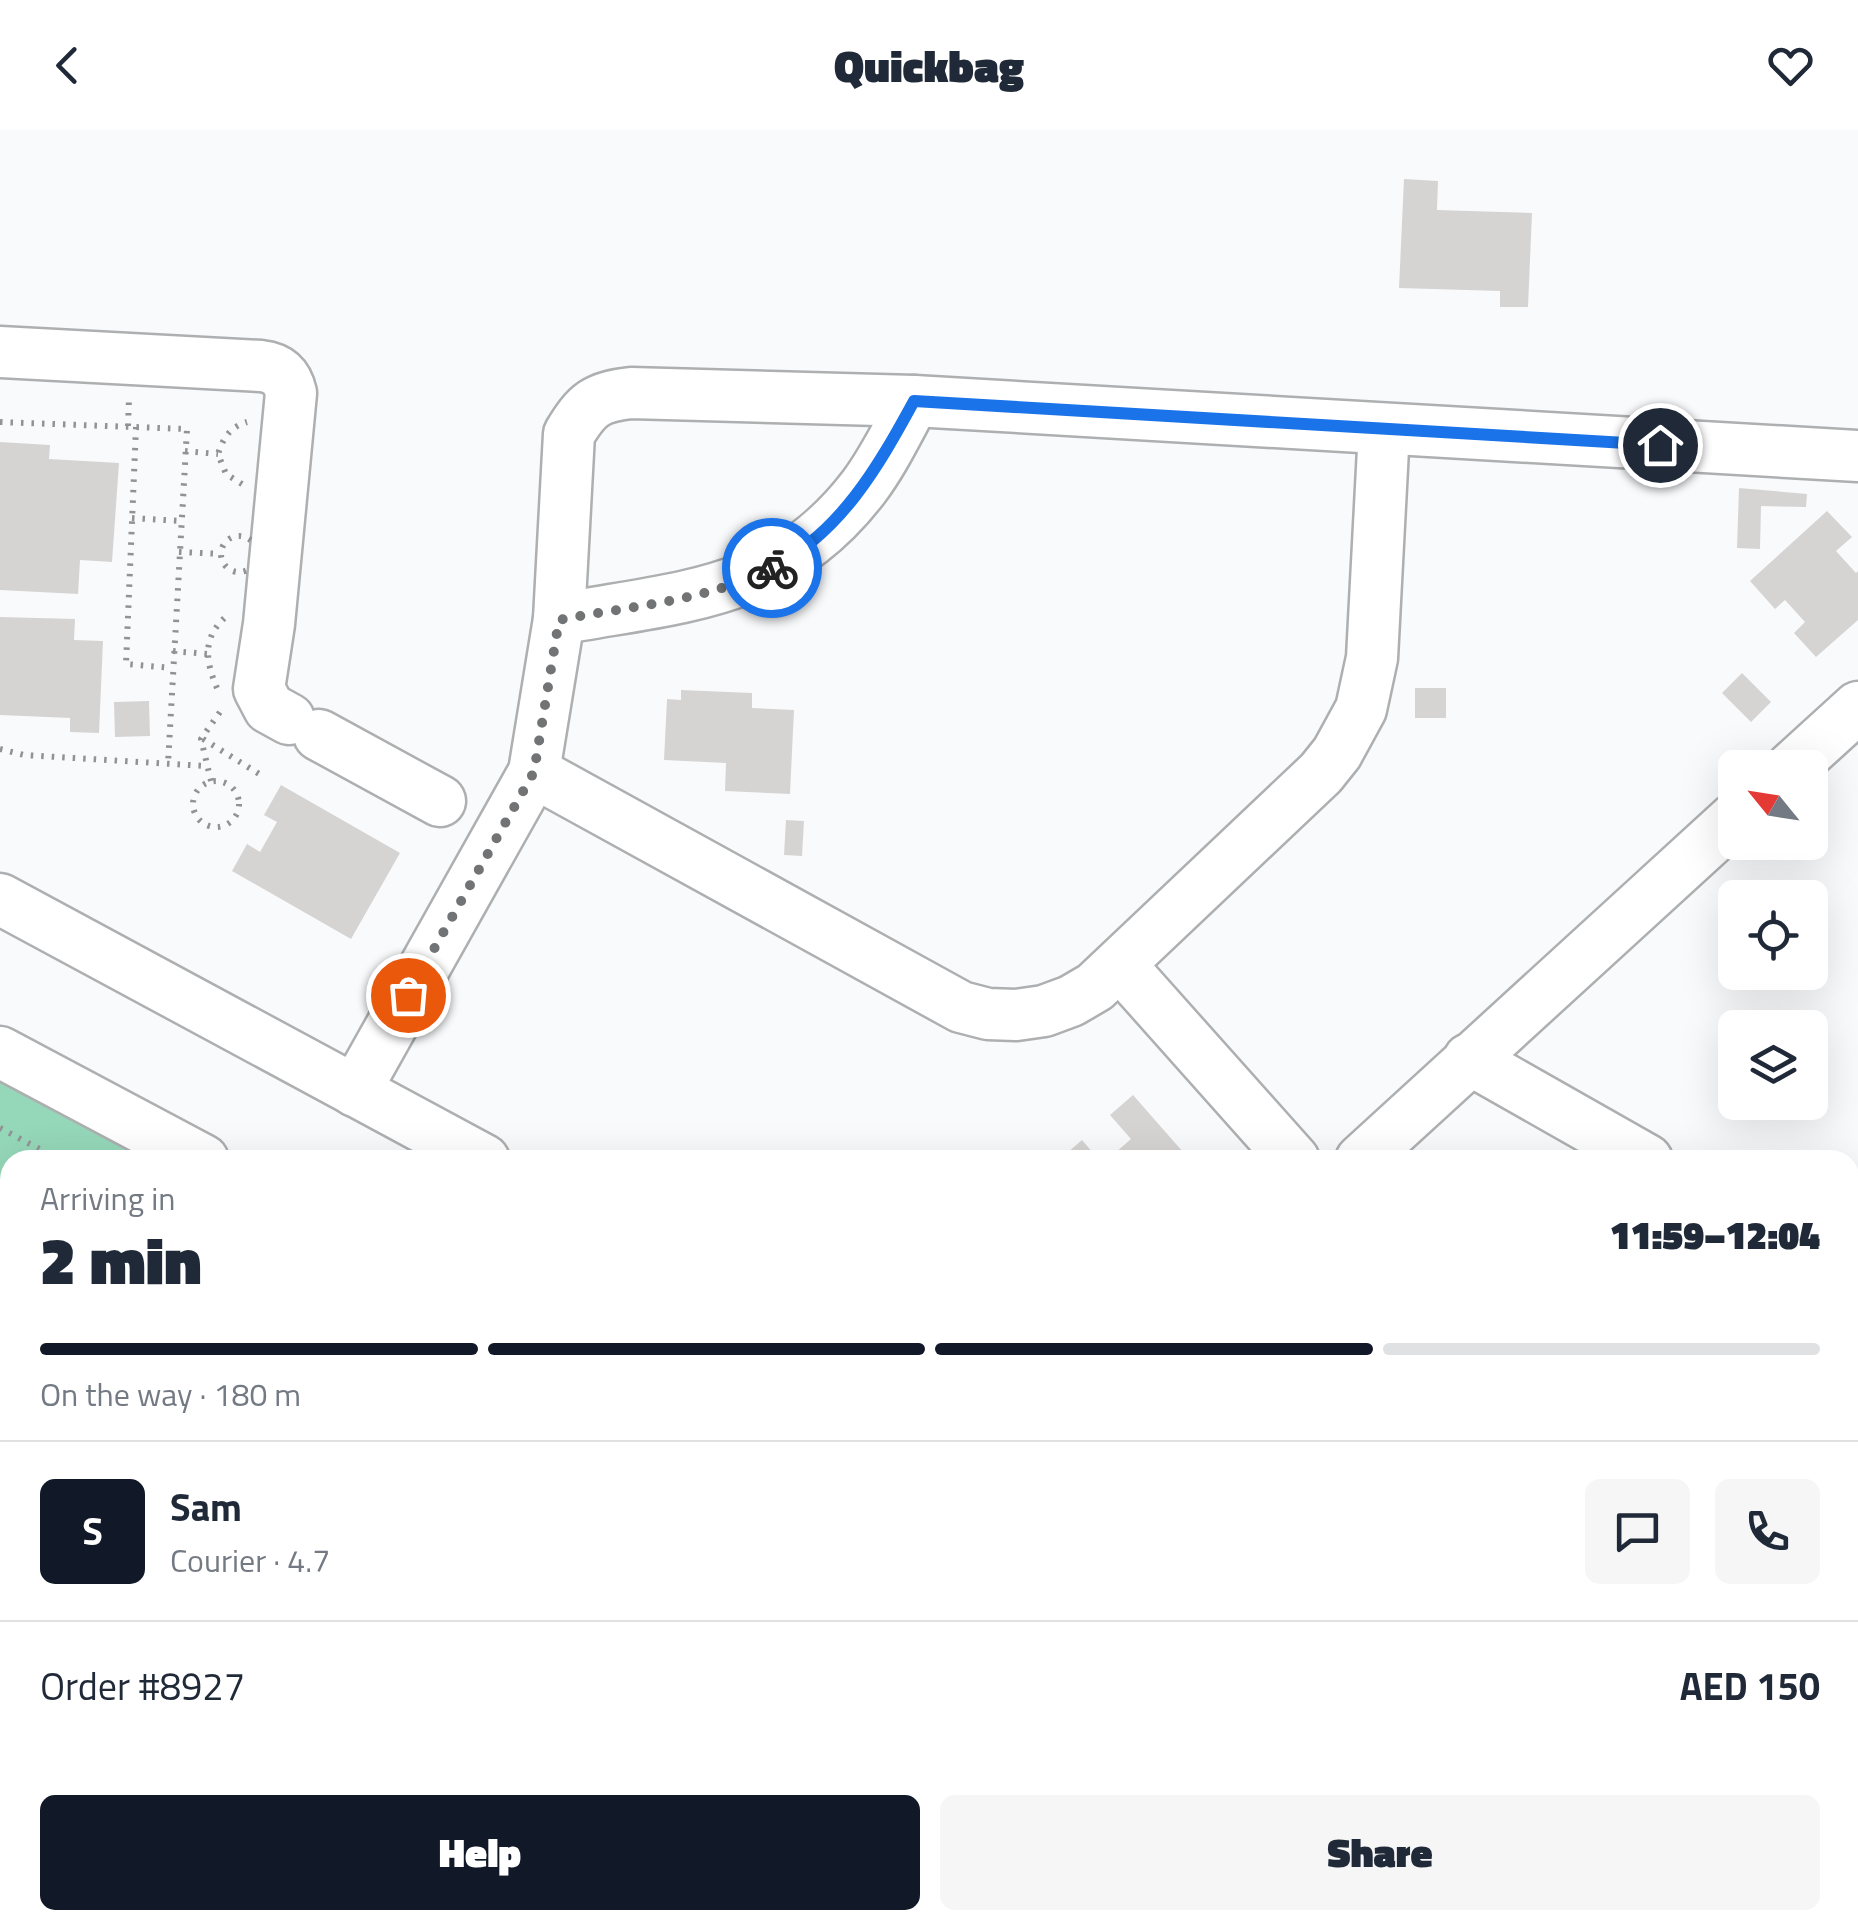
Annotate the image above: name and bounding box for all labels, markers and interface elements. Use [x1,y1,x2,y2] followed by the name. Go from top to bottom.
[834,31,1024,99] text: Quickbag
[40,38,95,93] icon: back
[1763,38,1818,93] icon: heart
[1618,403,1703,488] pin
[1633,418,1688,473] icon: home
[722,518,822,618] courier
[745,541,800,596] icon: bike
[1718,750,1828,860] north arrow
[1718,750,1828,1120] map controls
[1718,880,1828,990] button: locate
[366,953,451,1038] pin
[381,968,436,1023] icon: bag
[1718,1010,1828,1120] button: layers
[40,1174,176,1222] text: Arriving in
[1610,1206,1820,1264] text: 11:59–12:04
[40,1210,201,1309] text: 2 min
[40,1370,301,1418] text: On the way · 180 m
[170,1478,242,1536] text: Sam
[1585,1479,1690,1584] button: chat
[1715,1479,1820,1584] button: phone
[82,1502,103,1560] text: S
[170,1536,330,1584] text: Courier · 4.7
[40,1657,245,1715] text: Order #8927
[1680,1657,1820,1715] text: AED 150
[40,1795,920,1910] button: Help
[940,1795,1820,1910] button: Share

